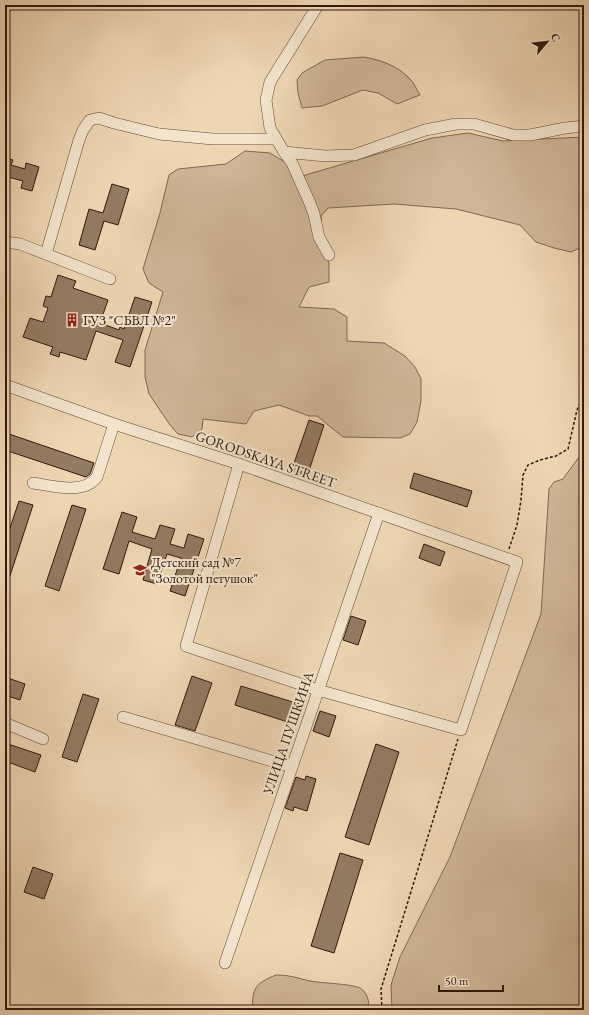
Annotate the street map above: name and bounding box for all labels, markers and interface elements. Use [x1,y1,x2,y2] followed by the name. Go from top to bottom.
[527,22,567,62] north arrow
[548,31,564,44] text: С
[83,311,176,329] place label: ГУЗ "СБВЛ №2"
[64,312,80,328] building icon: ГУЗ "СБВЛ №2"
[193,426,339,492] street label: GORODSKAYA STREET
[151,553,258,587] place label: Детский сад №7 "Золотой петушок"
[132,562,148,578] school or university icon: Детский сад №7 "Золотой петушок"
[258,669,318,798] street label: УЛИЦА ПУШКИНА
[439,967,503,993] scale bar
[445,973,469,989] text: 50 m

